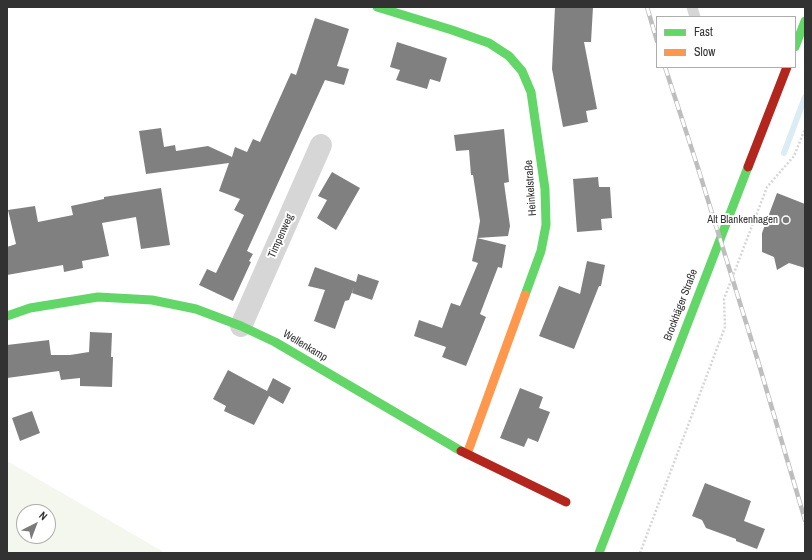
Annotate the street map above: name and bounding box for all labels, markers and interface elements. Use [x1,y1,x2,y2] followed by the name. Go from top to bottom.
[656,16,796,68] legend
[694,24,713,40] text: Fast
[694,44,715,60] text: Slow
[522,160,540,216] street label: Heinkelstraße
[265,212,297,260] street label: Timpenweg
[707,213,778,227] place label: Alt Blankenhagen
[781,215,791,225] marker: Alt Blankenhagen
[661,267,701,343] street label: Brockhäger Straße
[280,328,330,364] street label: Wellenkamp
[16,504,56,544] north arrow
[36,508,50,523] text: N

